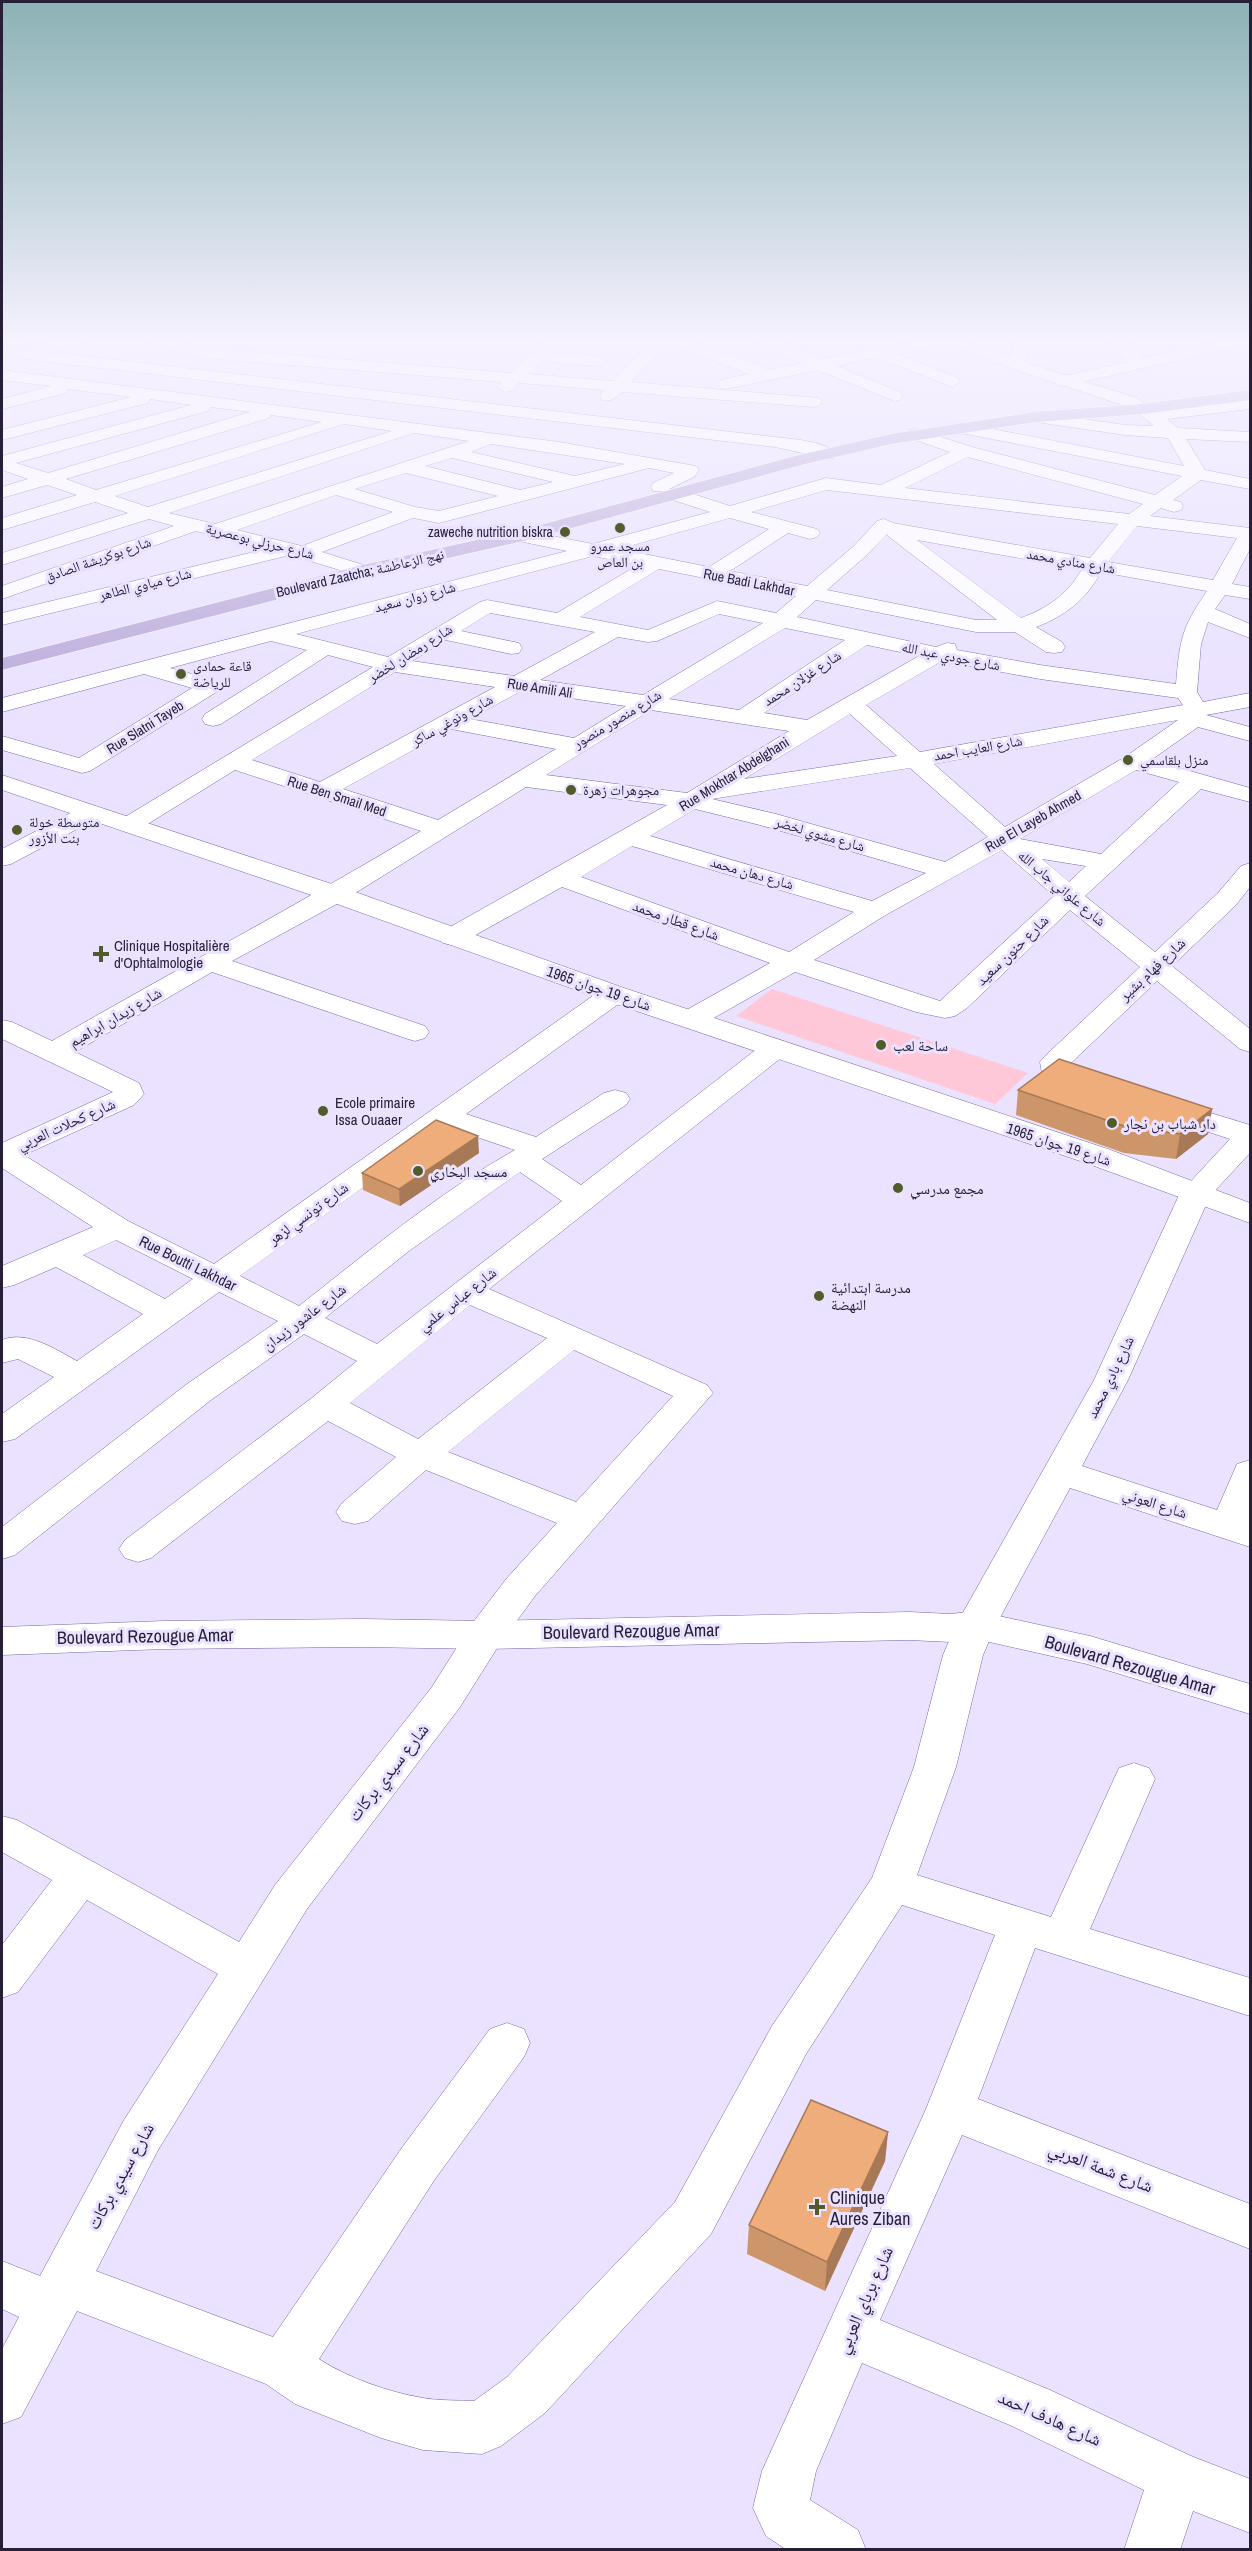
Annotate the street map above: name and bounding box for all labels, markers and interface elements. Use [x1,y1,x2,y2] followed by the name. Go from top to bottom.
[203,519,316,566] street label: شارع حرزلي بوعصرية
[613,521,627,535] marker: مسجد عمرو بن العاص
[428,523,554,541] place label: zaweche nutrition biskra
[558,525,572,539] marker: zaweche nutrition biskra
[43,532,154,587] street label: شارع بوكريشة الصادق
[590,537,650,571] place label: مسجد عمرو بن العاص
[1025,544,1117,580] street label: شارع منادي محمد
[274,545,446,602] street label: Boulevard Zaatcha; نهج الزعاطشة
[96,564,194,607] street label: شارع مياوي الطاهر
[702,564,796,600] street label: Rue Badi Lakhdar
[372,578,458,617] street label: شارع زوان سعيد
[364,620,456,688] street label: شارع رمضان لخضر
[900,638,1002,677] street label: شارع جودي عبد الله
[760,646,845,711] street label: شارع غزلان محمد
[193,657,252,691] place label: قاعة حمادي للرياضة
[174,667,188,681] marker: قاعة حمادي للرياضة
[506,674,574,702] street label: Rue Amili Ali
[569,686,665,754] street label: شارع منصور منصور
[407,690,497,753] street label: شارع ونوغي ساكر
[103,696,187,758] street label: Rue Slatni Tayeb
[932,731,1024,766] street label: شارع العايب احمد
[676,733,792,815] street label: Rue Mokhtar Abdelghani
[1140,751,1209,772] place label: منزل بلقاسمي
[1121,753,1135,767] marker: منزل بلقاسمي
[285,772,389,820] street label: Rue Ben Smail Med
[583,781,659,799] place label: مجوهرات زهرة
[564,783,578,797] marker: مجوهرات زهرة
[982,786,1084,856] street label: Rue El Layeb Ahmed
[771,812,867,858] street label: شارع مشوي لخضر
[28,813,99,847] place label: متوسطة خولة بنت الأزور
[10,823,24,837] marker: متوسطة خولة بنت الأزور
[1013,846,1110,932] street label: شارع علواني جاب الله
[708,853,796,894] street label: شارع دهان محمد
[630,895,722,945] street label: شارع قطار محمد
[971,910,1053,990] street label: شارع حنون سعيد
[1113,933,1190,1006] street label: شارع فهام بشير
[114,935,230,973] place label: Clinique Hospitalière d'Ophtalmologie
[92,945,110,963] marker: Clinique Hospitalière d'Ophtalmologie
[544,960,654,1016] street label: شارع 19 جوان 1965
[65,982,165,1052] street label: شارع زيدان ابراهيم
[893,1035,948,1056] place label: ساحة لعب
[874,1038,888,1052] marker: ساحة لعب
[335,1092,415,1130] place label: Ecole primaire Issa Ouaaer
[13,1093,119,1157] street label: شارع كحلات العربي
[316,1104,330,1118] marker: Ecole primaire Issa Ouaaer
[1123,1113,1216,1134] place label: دار شباب بن نجار
[1105,1116,1119,1130] marker: دار شباب بن نجار
[1004,1117,1114,1171] street label: شارع 19 جوان 1965
[430,1161,507,1183] place label: مسجد البخاري
[411,1164,425,1178] marker: مسجد البخاري
[263,1177,354,1251] street label: شارع تونسي لزهر
[910,1178,984,1200] place label: مجمع مدرسي
[891,1181,905,1195] marker: مجمع مدرسي
[136,1230,240,1296] street label: Rue Boutti Lakhdar
[413,1262,502,1338] street label: شارع عباس علمي
[831,1277,911,1315] place label: مدرسة ابتدائية النهضة
[258,1279,350,1355] street label: شارع عاشور زيدان
[812,1289,826,1303] marker: مدرسة ابتدائية النهضة
[1081,1332,1141,1422] street label: شارع بادي محمد
[1120,1483,1190,1525] street label: شارع العوني
[543,1617,719,1645] street label: Boulevard Rezougue Amar
[57,1622,233,1650] street label: Boulevard Rezougue Amar
[1042,1629,1218,1701] street label: Boulevard Rezougue Amar
[342,1718,436,1828] street label: شارع سيدي بركات
[80,2118,162,2235] street label: شارع سيدي بركات
[1044,2136,1157,2201] street label: شارع شمة العربي
[829,2185,910,2231] place label: Clinique Aures Ziban
[808,2198,826,2216] marker: Clinique Aures Ziban
[829,2242,901,2359] street label: شارع برباي العربي
[994,2384,1106,2452] street label: شارع هادف احمد

